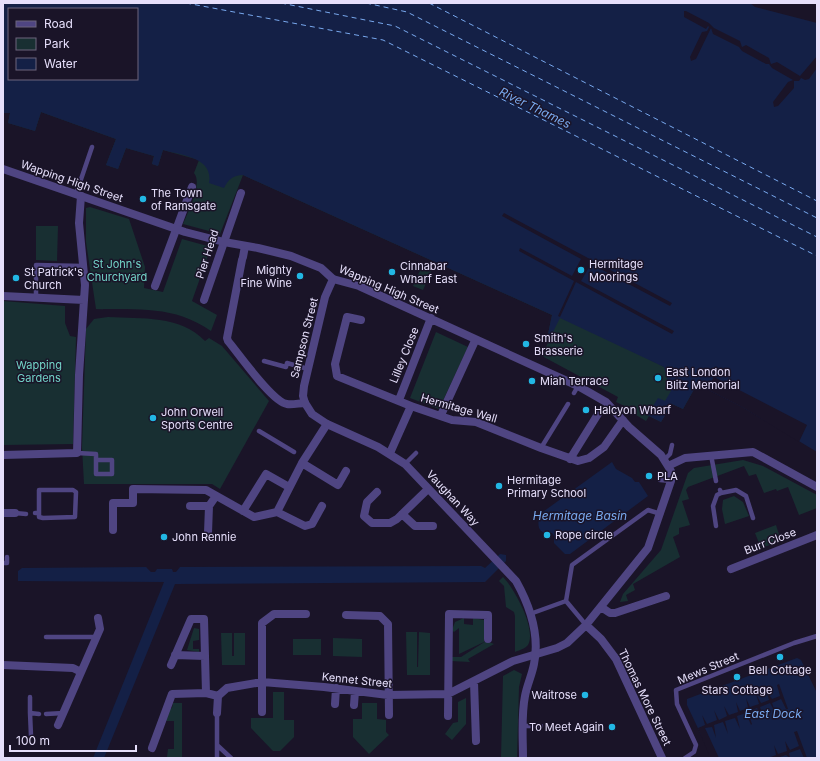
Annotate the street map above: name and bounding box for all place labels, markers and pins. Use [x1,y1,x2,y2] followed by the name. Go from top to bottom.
[151,186,216,213] place label: The Town of Ramsgate
[138,194,148,204] marker: The Town of Ramsgate
[589,257,643,284] place label: Hermitage Moorings
[400,259,458,286] place label: Cinnabar Wharf East
[240,263,292,290] place label: Mighty Fine Wine
[24,265,83,292] place label: St Patrick's Church
[576,265,586,275] marker: Hermitage Moorings
[387,267,397,277] marker: Cinnabar Wharf East
[295,271,305,281] marker: Mighty Fine Wine
[11,273,21,283] marker: St Patrick's Church
[534,331,583,358] place label: Smith's Brasserie
[521,339,531,349] marker: Smith's Brasserie
[666,365,740,392] place label: East London Blitz Memorial
[653,373,663,383] marker: East London Blitz Memorial
[540,374,608,388] place label: Miah Terrace
[527,376,537,386] marker: Miah Terrace
[594,403,671,417] place label: Halcyon Wharf
[161,405,233,432] place label: John Orwell Sports Centre
[581,405,591,415] marker: Halcyon Wharf
[148,413,158,423] marker: John Orwell Sports Centre
[657,469,678,483] place label: PLA
[644,471,654,481] marker: PLA
[507,473,586,500] place label: Hermitage Primary School
[494,481,504,491] marker: Hermitage Primary School
[555,528,613,542] place label: Rope circle
[172,530,236,544] place label: John Rennie
[542,530,552,540] marker: Rope circle
[159,532,169,542] marker: John Rennie
[775,652,785,662] marker: Bell Cottage
[749,663,811,677] place label: Bell Cottage
[732,672,742,682] marker: Stars Cottage
[702,683,772,697] place label: Stars Cottage
[532,688,577,702] place label: Waitrose
[580,690,590,700] marker: Waitrose
[529,720,604,734] place label: To Meet Again
[607,722,617,732] marker: To Meet Again

